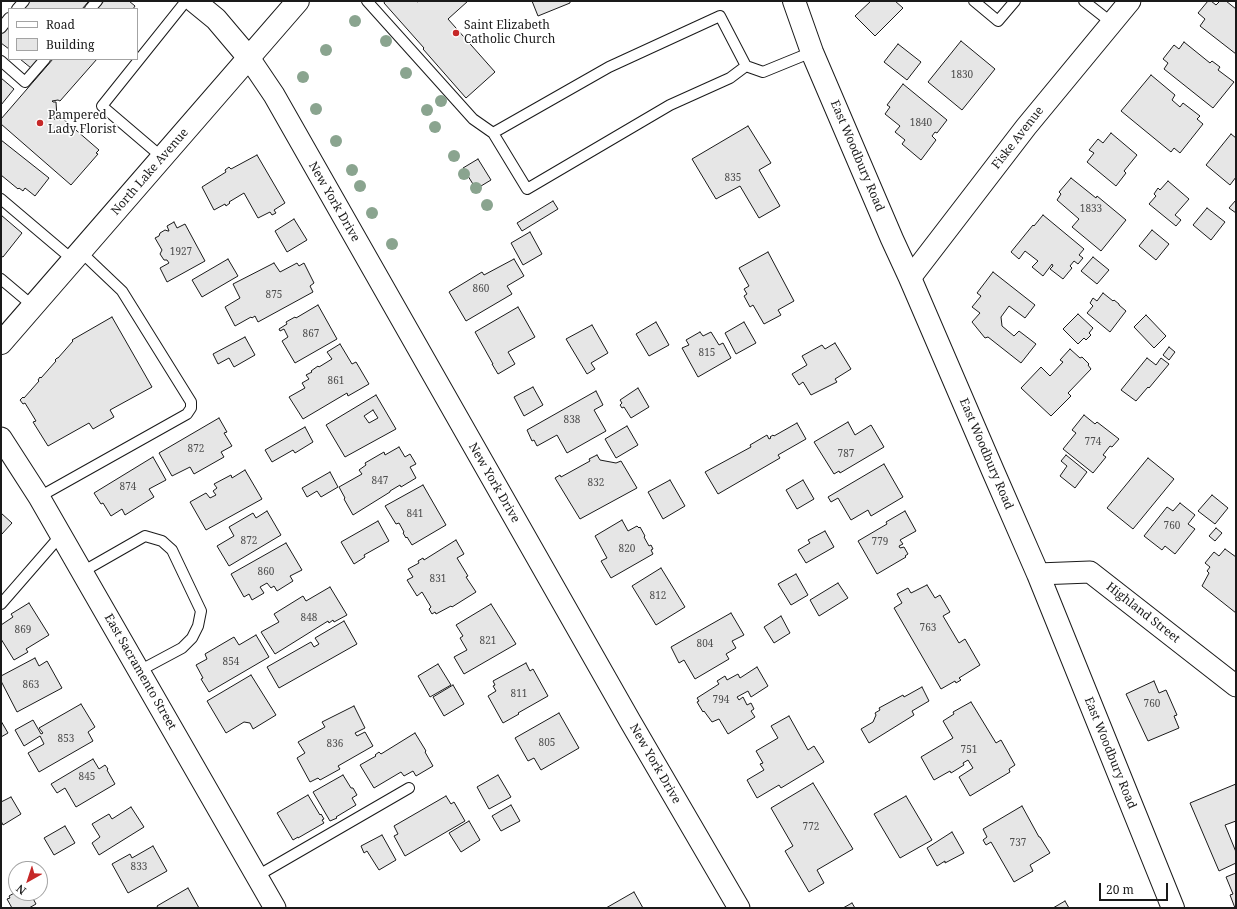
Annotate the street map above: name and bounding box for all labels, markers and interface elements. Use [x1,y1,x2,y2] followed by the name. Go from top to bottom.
[8,8,138,60] legend
[46,16,75,33] text: Road
[464,19,555,47] place label: Saint Elizabeth Catholic Church
[451,28,461,38] marker: Saint Elizabeth Catholic Church
[46,36,94,53] text: Building
[951,69,973,81] house number: 1830
[827,98,887,214] street label: East Woodbury Road
[989,104,1047,172] street label: Fiske Avenue
[48,109,116,137] place label: Pampered Lady Florist
[910,117,932,129] house number: 1840
[35,118,45,128] marker: Pampered Lady Florist
[108,126,192,218] street label: North Lake Avenue
[305,159,363,245] street label: New York Drive
[725,172,741,184] house number: 835
[1080,203,1102,215] house number: 1833
[170,246,192,258] house number: 1927
[473,283,489,295] house number: 860
[266,289,282,301] house number: 875
[303,328,319,340] house number: 867
[699,347,715,359] house number: 815
[328,375,344,387] house number: 861
[956,396,1016,512] street label: East Woodbury Road
[564,414,580,426] house number: 838
[1085,436,1101,448] house number: 774
[465,440,523,526] street label: New York Drive
[188,443,204,455] house number: 872
[838,448,854,460] house number: 787
[372,475,388,487] house number: 847
[588,477,604,489] house number: 832
[120,481,136,493] house number: 874
[407,508,423,520] house number: 841
[1164,520,1180,532] house number: 760
[241,535,257,547] house number: 872
[872,536,888,548] house number: 779
[619,543,635,555] house number: 820
[258,566,274,578] house number: 860
[430,573,446,585] house number: 831
[1103,580,1183,646] street label: Highland Street
[650,590,666,602] house number: 812
[101,611,179,733] street label: East Sacramento Street
[301,612,317,624] house number: 848
[920,622,936,634] house number: 763
[15,624,31,636] house number: 869
[480,635,496,647] house number: 821
[697,638,713,650] house number: 804
[223,656,239,668] house number: 854
[23,679,39,691] house number: 863
[511,688,527,700] house number: 811
[713,694,729,706] house number: 794
[1081,695,1139,811] street label: East Woodbury Road
[1144,698,1160,710] house number: 760
[626,721,684,807] street label: New York Drive
[58,733,74,745] house number: 853
[539,737,555,749] house number: 805
[327,738,343,750] house number: 836
[961,744,977,756] house number: 751
[79,771,95,783] house number: 845
[803,821,819,833] house number: 772
[1010,837,1026,849] house number: 737
[8,861,48,901] north arrow
[131,861,147,873] house number: 833
[1101,875,1170,901] scale bar
[13,881,29,898] text: N
[1106,881,1134,898] text: 20 m

